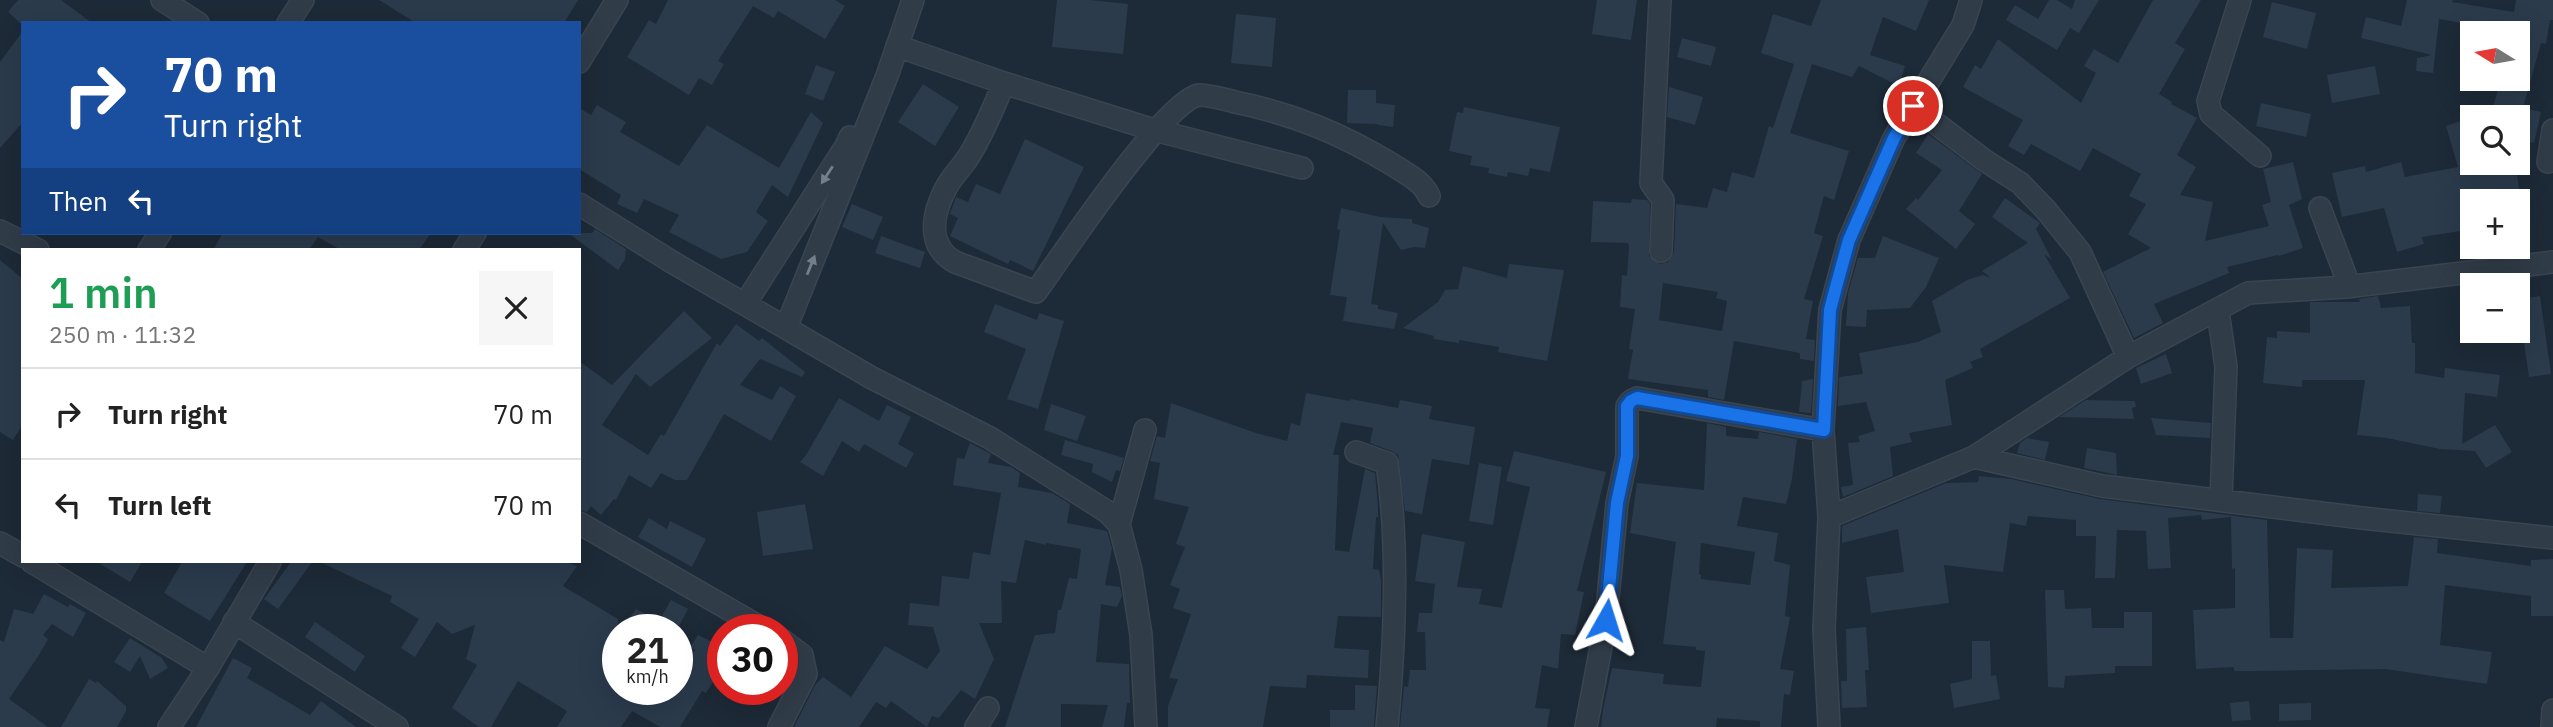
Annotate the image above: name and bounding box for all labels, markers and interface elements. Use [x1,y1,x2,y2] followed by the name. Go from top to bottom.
[2460,21,2530,91] north arrow
[2460,21,2530,343] map controls
[164,42,278,105] text: 70 m
[49,49,140,140] icon: right
[1883,76,1943,136] pin
[1894,87,1932,125] icon: arrive
[164,104,302,146] text: Turn right
[2460,105,2530,175] button: search
[821,166,834,185] one-way arrow
[122,182,160,220] icon: left
[49,184,108,218] text: Then
[2460,189,2530,259] button: +
[806,254,817,275] one-way arrow
[49,265,158,320] text: 1 min
[479,271,553,345] button: close
[2460,273,2530,343] button: −
[49,319,196,349] text: 250 m · 11:32
[49,395,87,433] icon: right
[108,397,227,431] text: Turn right
[493,397,553,431] text: 70 m
[49,486,87,524] icon: left
[108,488,211,522] text: Turn left
[493,488,553,522] text: 70 m
[1569,583,1643,657] position arrow
[707,614,798,705] speed limit sign: 30
[626,627,669,673] text: 21
[626,665,669,688] text: km/h

